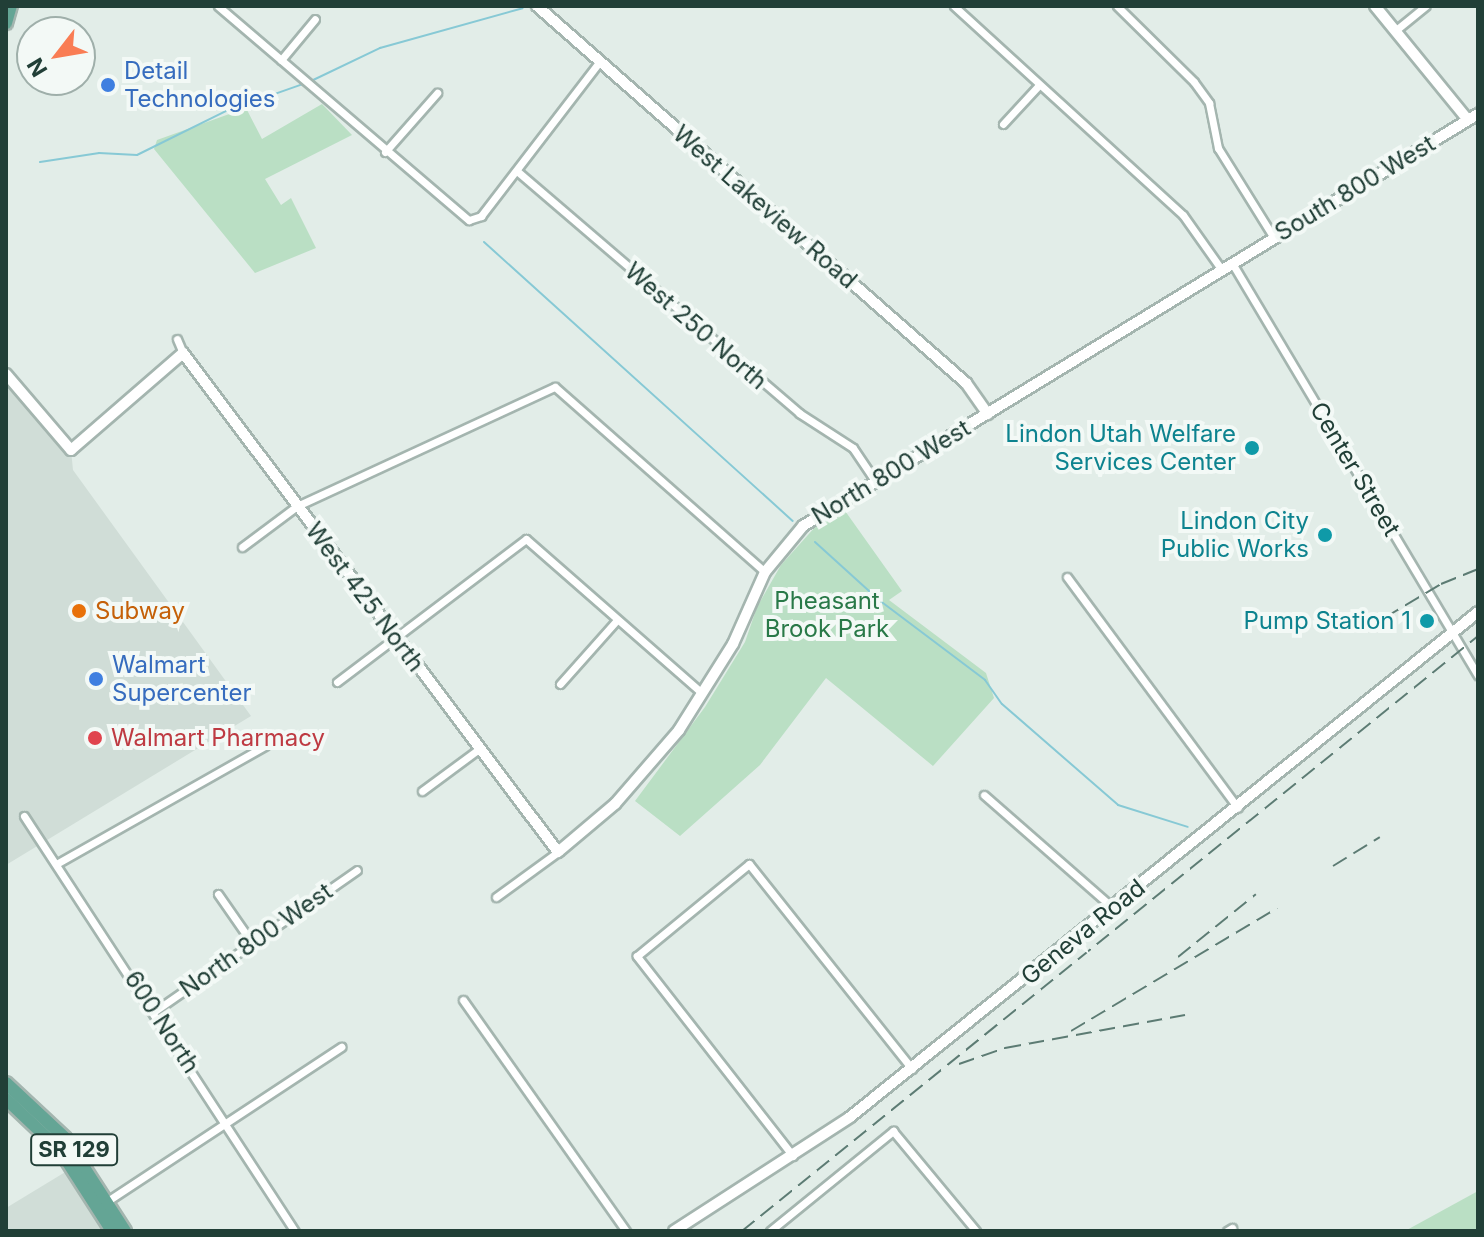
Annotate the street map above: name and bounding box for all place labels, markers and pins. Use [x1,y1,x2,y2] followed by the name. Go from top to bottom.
[124,57,275,113] place label: Detail Technologies
[99,76,117,94] marker: Detail Technologies
[1005,420,1236,476] place label: Lindon Utah Welfare Services Center
[1243,439,1261,457] marker: Lindon Utah Welfare Services Center
[1161,507,1309,563] place label: Lindon City Public Works
[1316,526,1334,544] marker: Lindon City Public Works
[95,597,185,625] place label: Subway
[70,602,88,620] marker: Subway
[1243,607,1411,635] place label: Pump Station 1
[1418,612,1436,630] marker: Pump Station 1
[112,651,251,707] place label: Walmart Supercenter
[87,670,105,688] marker: Walmart Supercenter
[111,724,325,752] place label: Walmart Pharmacy
[86,729,104,747] marker: Walmart Pharmacy

